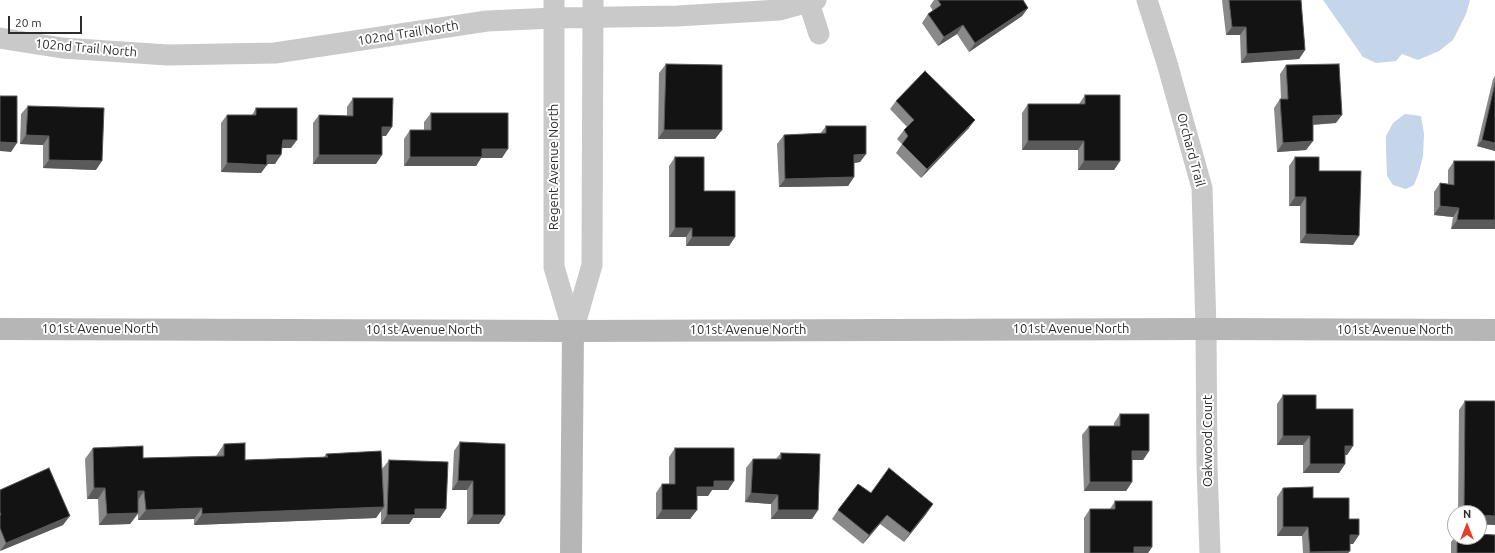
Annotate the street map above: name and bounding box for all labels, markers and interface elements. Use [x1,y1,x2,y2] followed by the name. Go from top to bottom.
[10,8,84,34] scale bar
[15,16,42,29] text: 20 m
[356,17,460,49] street label: 102nd Trail North
[34,36,138,60] street label: 102nd Trail North
[546,104,562,230] street label: Regent Avenue North
[1174,111,1208,189] street label: Orchard Trail
[42,321,158,337] street label: 101st Avenue North
[1013,321,1129,337] street label: 101st Avenue North
[366,322,482,338] street label: 101st Avenue North
[690,322,806,338] street label: 101st Avenue North
[1337,322,1453,338] street label: 101st Avenue North
[1200,395,1216,487] street label: Oakwood Court
[1447,505,1487,545] north arrow
[1463,508,1471,520] text: N

